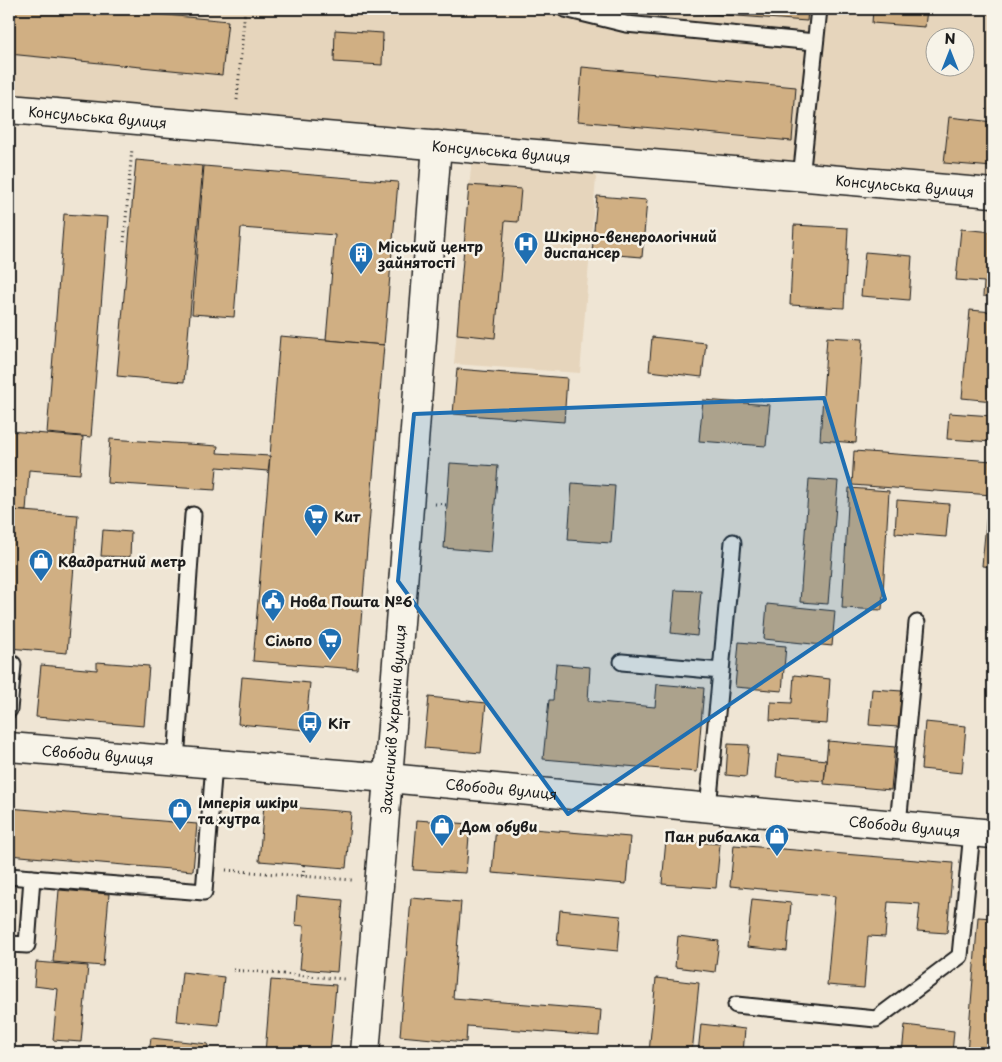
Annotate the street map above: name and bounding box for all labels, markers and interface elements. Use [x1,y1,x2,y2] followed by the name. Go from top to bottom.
[924,28,974,78] north arrow
[944,28,956,49] text: N
[28,100,168,133] street label: Консульська вулиця
[431,135,571,167] street label: Консульська вулиця
[835,169,975,202] street label: Консульська вулиця
[544,226,717,263] place label: Шкірно-венерологічний диспансер
[513,231,539,265] hospital icon: Шкірно-венерологічний диспансер
[377,236,483,273] place label: Міський центр зайнятості
[348,241,374,275] building icon: Міський центр зайнятості
[303,503,329,537] supermarket icon: Кит
[334,506,361,527] place label: Кит
[28,548,54,582] shop icon: Квадратний метр
[58,551,186,572] place label: Квадратний метр
[260,588,286,622] public building icon: Нова Пошта №6
[290,591,413,612] place label: Нова Пошта №6
[375,624,410,815] street label: Захисників України вулиця
[317,627,343,661] supermarket icon: Сільпо
[265,630,312,651] place label: Сільпо
[297,710,323,744] bus stop icon: Кіт
[328,713,351,734] place label: Кіт
[41,739,154,769] street label: Свободи вулиця
[445,773,558,804] street label: Свободи вулиця
[197,792,298,829] place label: Імперія шкіри та хутра
[167,797,193,831] shop icon: Імперія шкіри та хутра
[848,810,961,841] street label: Свободи вулиця
[429,813,455,847] shop icon: Дом обуви
[459,816,537,837] place label: Дом обуви
[764,823,790,857] shop icon: Пан рибалка
[665,826,761,847] place label: Пан рибалка

